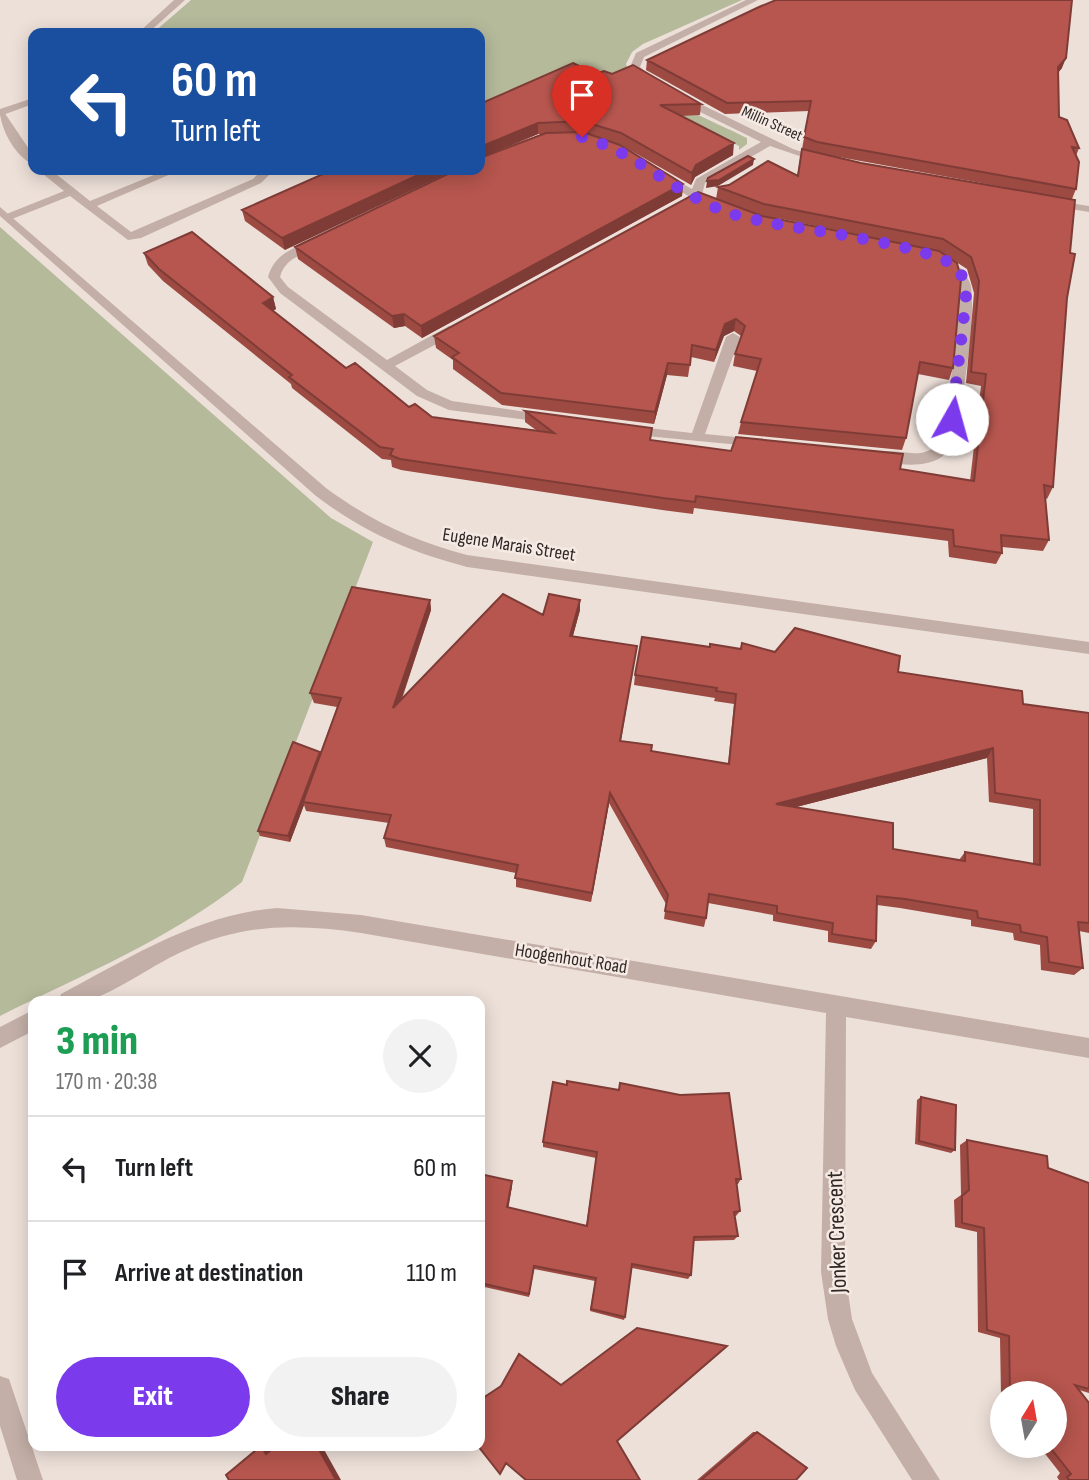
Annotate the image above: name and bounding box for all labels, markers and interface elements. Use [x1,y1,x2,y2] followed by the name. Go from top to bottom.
[171,52,258,111] text: 60 m
[56,56,147,147] icon: left
[552,65,612,137] pin
[563,76,601,114] icon: arrive
[738,102,806,146] street label: Millin Street
[171,112,261,151] text: Turn left
[915,382,989,456] position arrow
[441,523,577,567] street label: Eugene Marais Street
[513,939,629,979] street label: Hoogenhout Road
[56,1016,138,1067] text: 3 min
[383,1019,457,1093] button: close
[56,1068,157,1096] text: 170 m · 20:38
[56,1150,94,1188] icon: left
[115,1153,193,1184] text: Turn left
[413,1153,457,1184] text: 60 m
[821,1170,853,1295] street label: Jonker Crescent
[56,1255,94,1293] icon: arrive
[115,1258,303,1289] text: Arrive at destination
[406,1258,457,1289] text: 110 m
[56,1357,250,1437] button: Exit
[264,1357,457,1437] button: Share
[990,1381,1068,1458] north arrow
[990,1381,1067,1458] map controls

